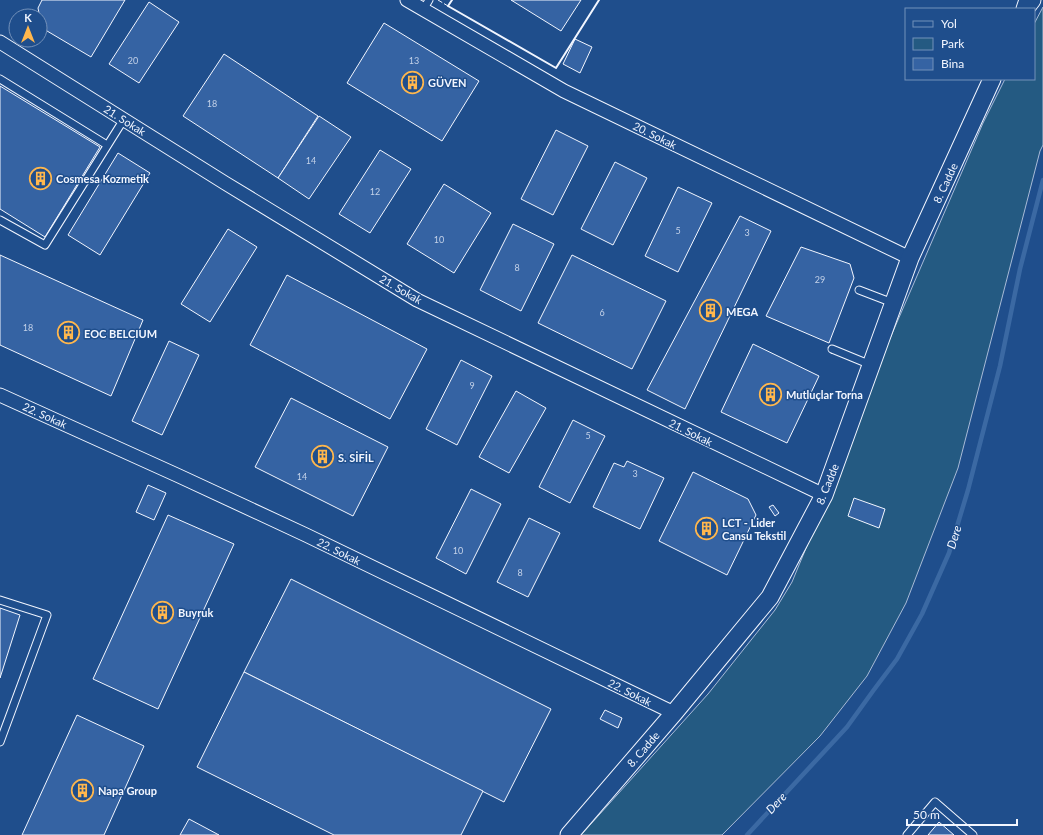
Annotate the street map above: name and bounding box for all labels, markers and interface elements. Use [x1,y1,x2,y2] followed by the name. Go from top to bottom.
[8,8,48,48] north arrow
[905,8,1035,80] legend
[24,11,32,24] text: K
[941,16,957,31] text: Yol
[941,36,965,51] text: Park
[128,55,138,66] house number: 20
[409,55,419,66] house number: 13
[941,56,964,71] text: Bina
[400,69,426,95] building icon: GÜVEN
[428,76,467,89] place label: GÜVEN
[207,98,217,109] house number: 18
[102,102,149,138] street label: 21. Sokak
[631,119,679,151] street label: 20. Sokak
[306,155,316,166] house number: 14
[930,161,960,205] street label: 8. Cadde
[28,165,54,191] building icon: Cosmesa Kozmetik
[56,172,149,185] place label: Cosmesa Kozmetik
[370,186,380,197] house number: 12
[675,225,681,236] house number: 5
[744,227,750,238] house number: 3
[434,234,444,245] house number: 10
[514,262,520,273] house number: 8
[377,272,425,307] street label: 21. Sokak
[815,274,825,285] house number: 29
[698,298,724,324] building icon: MEGA
[726,305,758,318] place label: MEGA
[599,307,605,318] house number: 6
[56,320,82,346] building icon: EOC BELCIUM
[23,322,33,333] house number: 18
[84,327,157,340] place label: EOC BELCIUM
[469,380,475,391] house number: 9
[757,381,783,407] building icon: Mutluçlar Torna
[786,388,863,401] place label: Mutluçlar Torna
[21,400,69,431] street label: 22. Sokak
[667,416,715,448] street label: 21. Sokak
[585,430,591,441] house number: 5
[309,444,335,470] building icon: S. SİFİL
[338,451,374,464] place label: S. SİFİL
[813,462,841,506] street label: 8. Cadde
[632,468,638,479] house number: 3
[297,471,307,482] house number: 14
[694,515,720,541] building icon: LCT - Lider Cansu Tekstil
[722,516,786,542] place label: LCT - Lider Cansu Tekstil
[943,523,965,551] water label: Dere
[315,535,363,567] street label: 22. Sokak
[453,545,463,556] house number: 10
[517,567,523,578] house number: 8
[150,599,176,625] building icon: Buyruk
[178,606,213,619] place label: Buyruk
[606,676,654,708] street label: 22. Sokak
[624,728,662,769] street label: 8. Cadde
[70,777,96,803] building icon: Napa Group
[98,784,157,797] place label: Napa Group
[762,789,790,817] water label: Dere
[907,801,1017,827] scale bar
[913,807,940,822] text: 50 m

